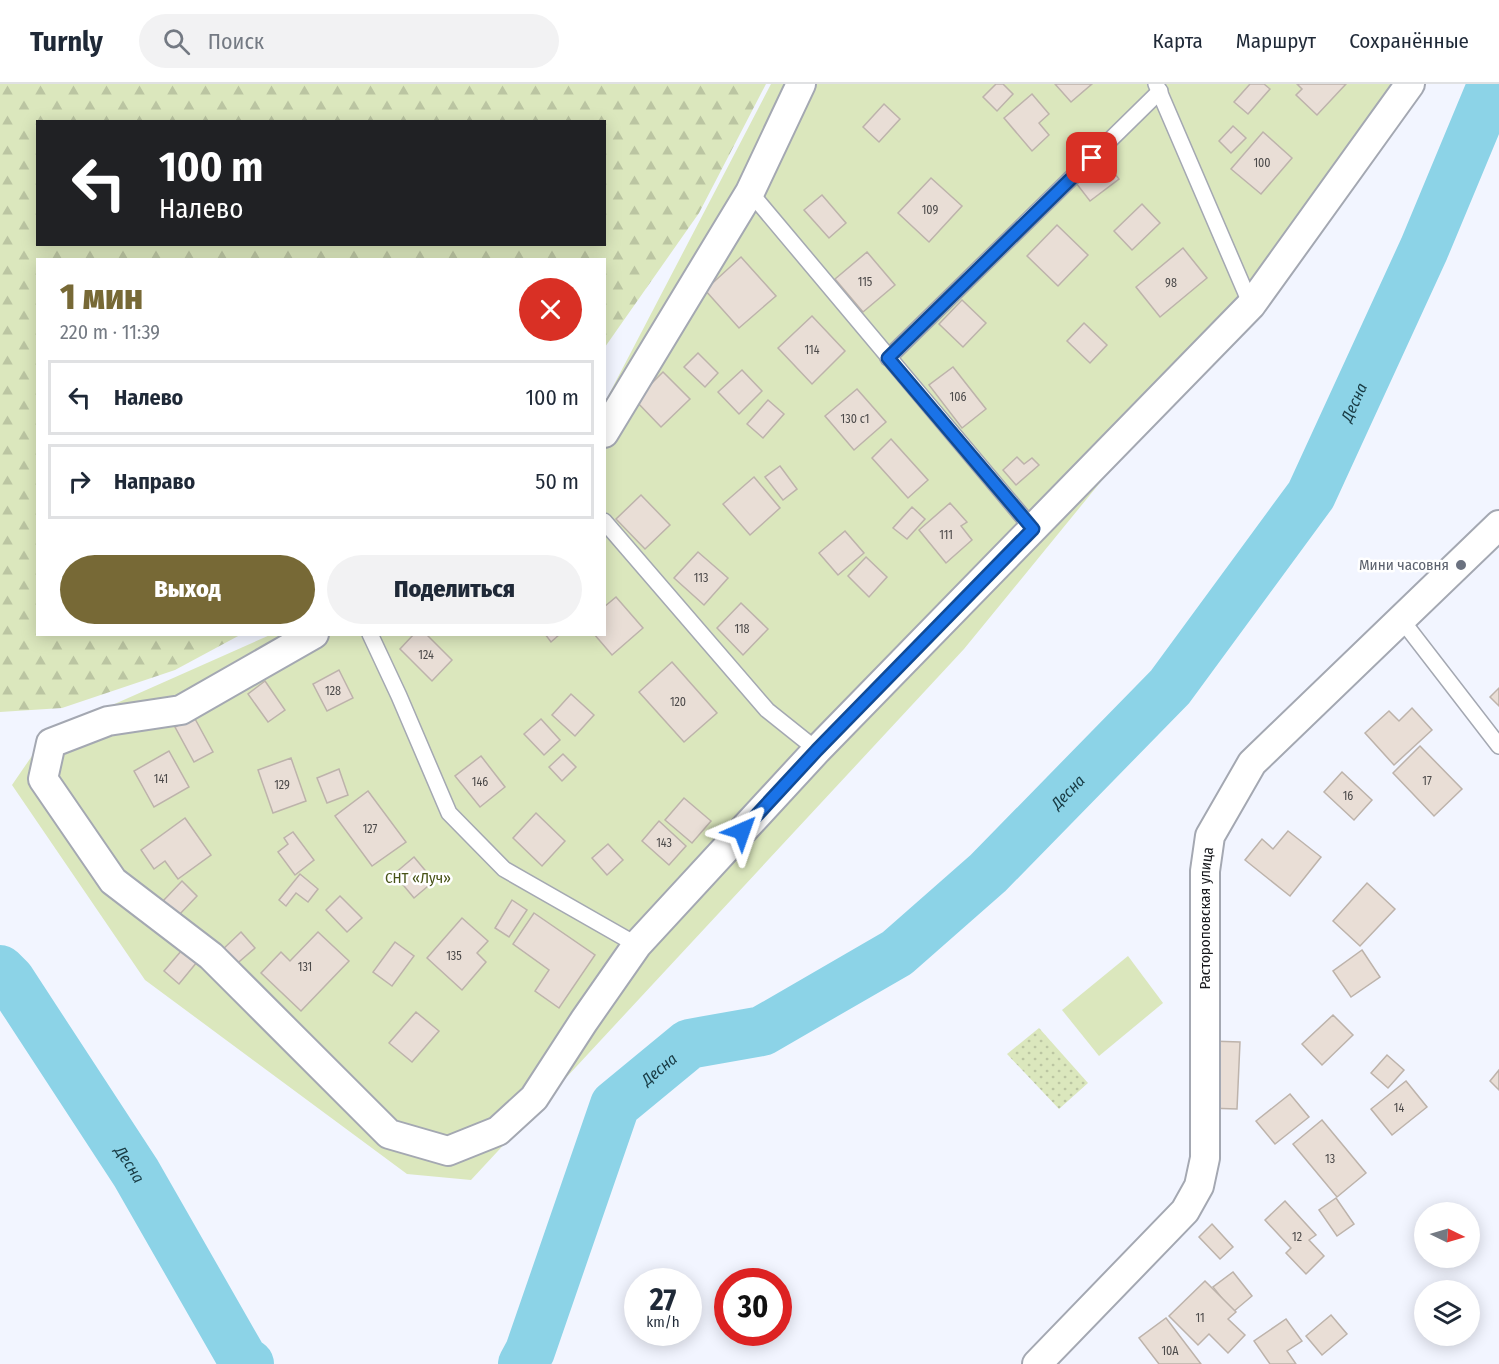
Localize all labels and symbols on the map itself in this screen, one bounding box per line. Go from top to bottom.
pin [1066,132,1117,183]
house number: 100 [1253,156,1271,170]
house number: 109 [922,203,939,217]
house number: 115 [858,275,873,289]
house number: 98 [1165,276,1177,290]
house number: 114 [804,343,820,357]
water label: Десна [1336,380,1371,426]
house number: 106 [950,390,966,404]
house number: 130 с1 [841,412,869,426]
house number: 111 [939,528,953,542]
place label: Мини часовня [1359,556,1449,574]
marker: Мини часовня [1454,558,1468,572]
house number: 113 [694,571,708,585]
house number: 118 [734,622,750,636]
house number: 124 [418,648,434,662]
house number: 128 [325,684,341,698]
house number: 120 [670,695,686,709]
water label: Десна [1046,771,1089,814]
house number: 141 [154,772,168,786]
house number: 17 [1422,774,1432,788]
house number: 146 [472,775,488,789]
house number: 129 [274,778,290,792]
house number: 16 [1343,789,1353,803]
position arrow [710,799,774,863]
house number: 127 [363,822,378,836]
house number: 143 [656,836,672,850]
street label: Растороповская улица [1196,846,1217,990]
park label: СНТ «Луч» [385,869,451,887]
house number: 135 [446,949,462,963]
house number: 131 [298,960,312,974]
water label: Десна [636,1049,681,1090]
house number: 14 [1394,1101,1404,1115]
water label: Десна [110,1141,148,1186]
house number: 13 [1325,1152,1335,1166]
north arrow [1414,1202,1480,1268]
house number: 12 [1292,1230,1302,1244]
speed limit sign: 30 [714,1268,792,1346]
house number: 11 [1195,1311,1205,1325]
house number: 10А [1161,1344,1179,1358]

